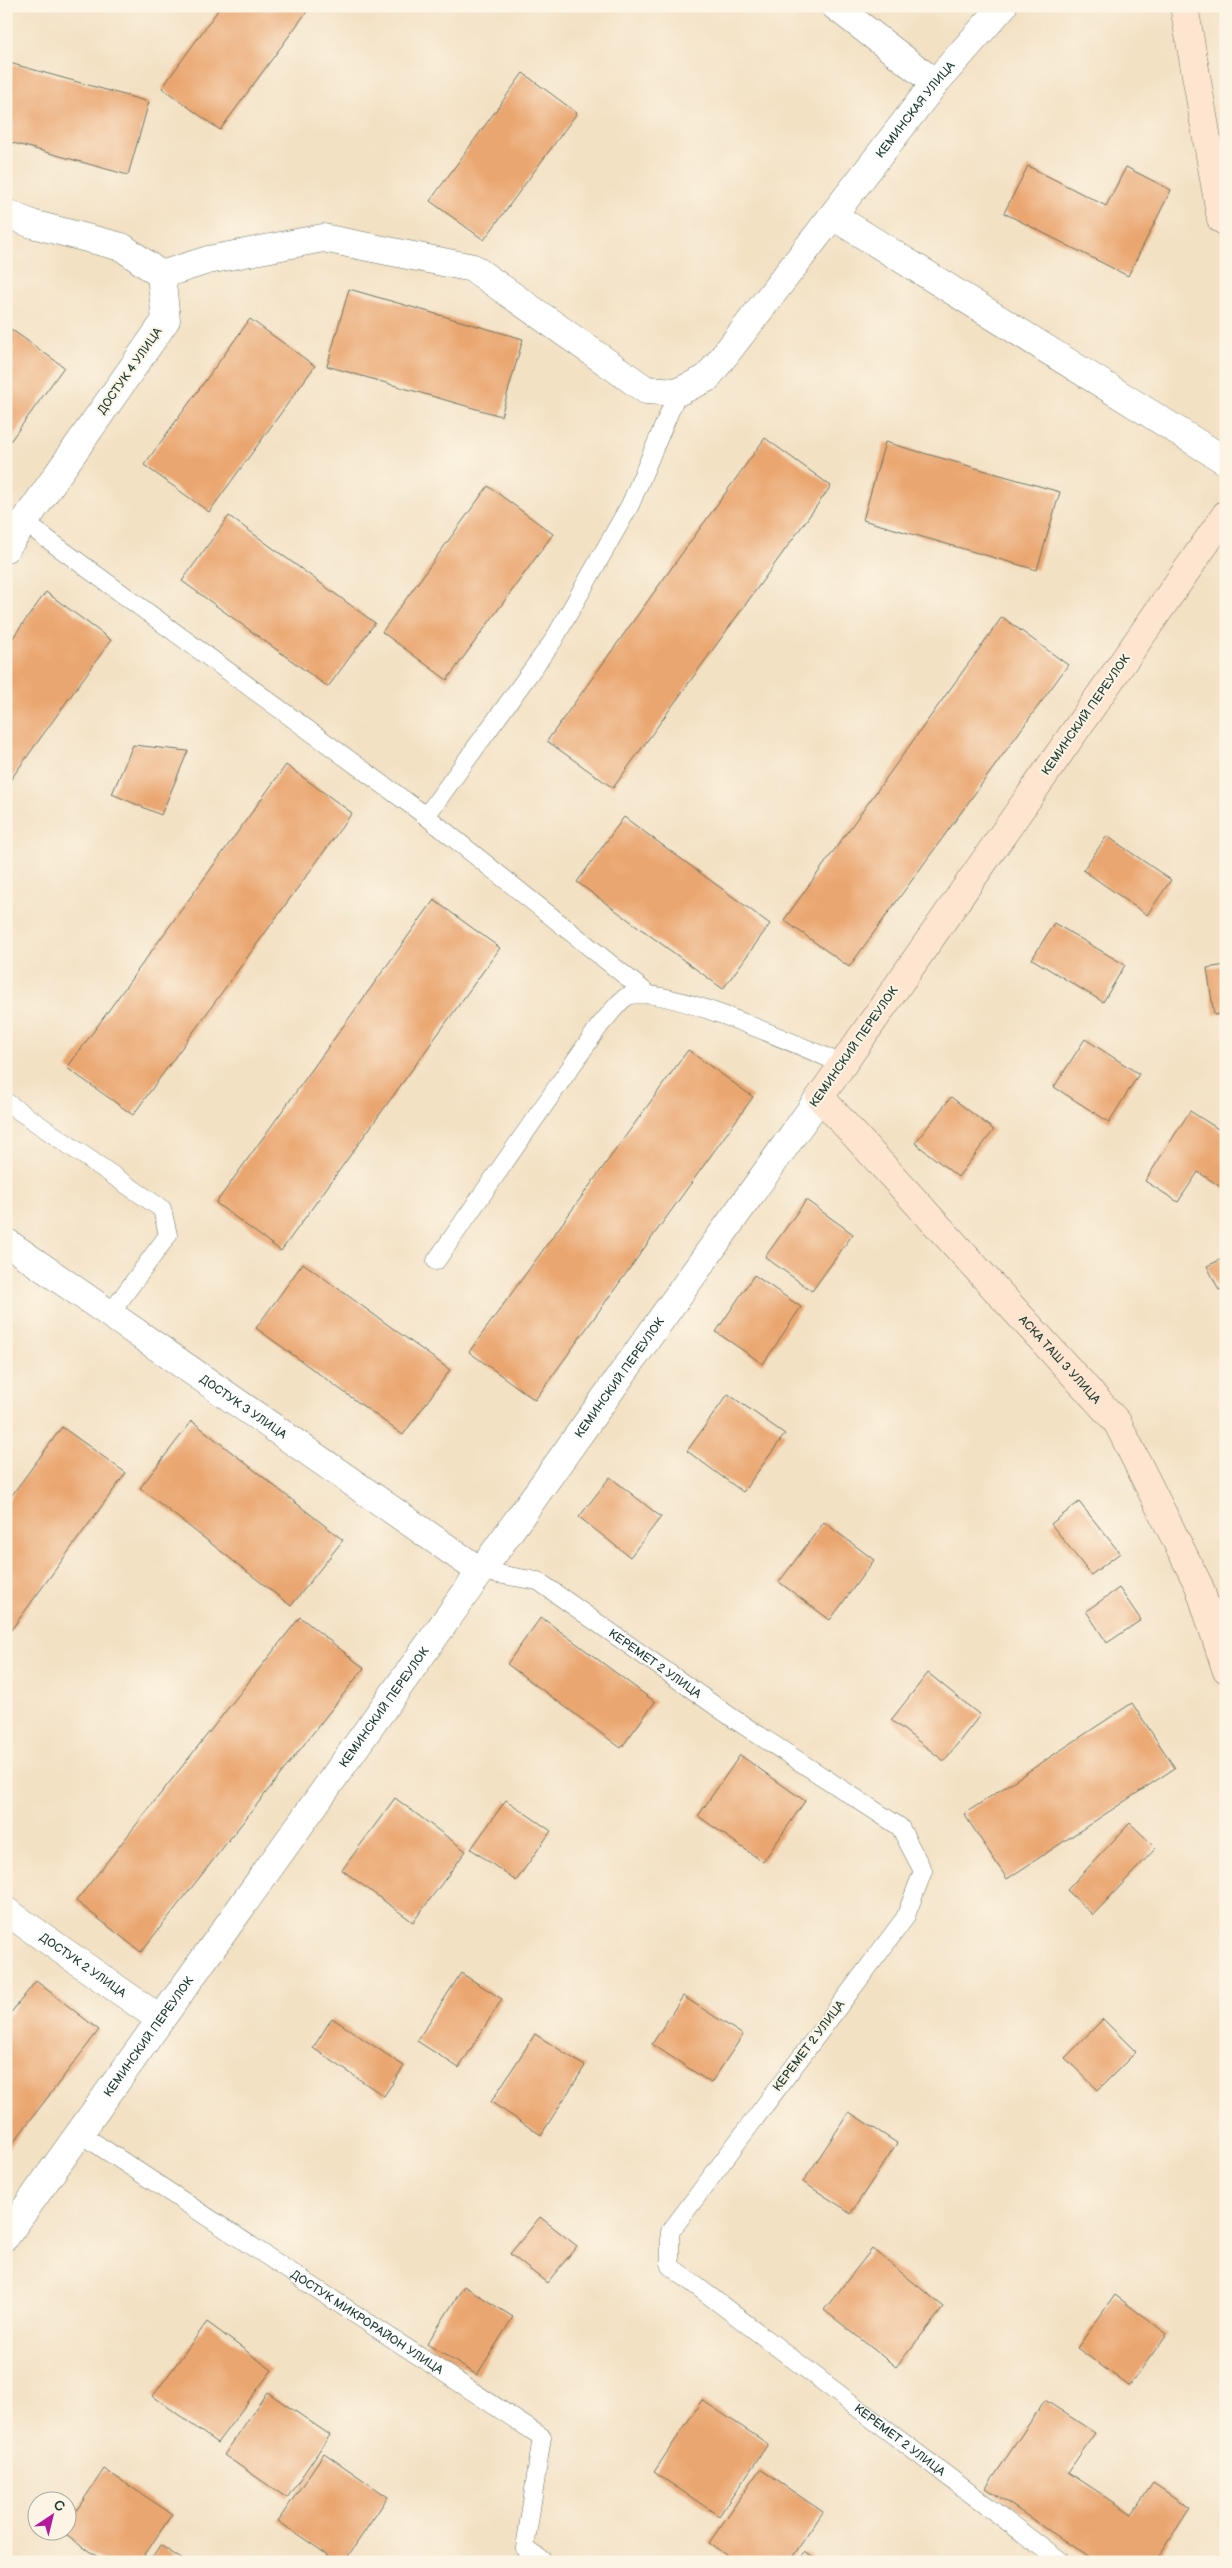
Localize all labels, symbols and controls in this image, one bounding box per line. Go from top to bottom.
street label: КЕМИНСКАЯ УЛИЦА [872,58,959,161]
street label: ДОСТУК 4 УЛИЦА [95,324,166,417]
street label: КЕМИНСКИЙ ПЕРЕУЛОК [1039,651,1134,778]
street label: КЕМИНСКИЙ ПЕРЕУЛОК [807,983,902,1110]
street label: АСКА ТАШ 3 УЛИЦА [1015,1311,1104,1407]
street label: КЕМИНСКИЙ ПЕРЕУЛОК [571,1314,668,1441]
street label: ДОСТУК 3 УЛИЦА [197,1371,290,1443]
street label: КЕРЕМЕТ 2 УЛИЦА [606,1626,705,1702]
street label: КЕМИНСКИЙ ПЕРЕУЛОК [336,1644,432,1770]
street label: ДОСТУК 2 УЛИЦА [37,1930,130,2001]
street label: КЕМИНСКИЙ ПЕРЕУЛОК [100,1973,197,2100]
street label: КЕРЕМЕТ 2 УЛИЦА [770,1997,849,2094]
street label: ДОСТУК МИКРОРАЙОН УЛИЦА [288,2267,447,2378]
street label: КЕРЕМЕТ 2 УЛИЦА [851,2401,949,2480]
north arrow [28,2490,78,2540]
text: С [50,2496,68,2516]

